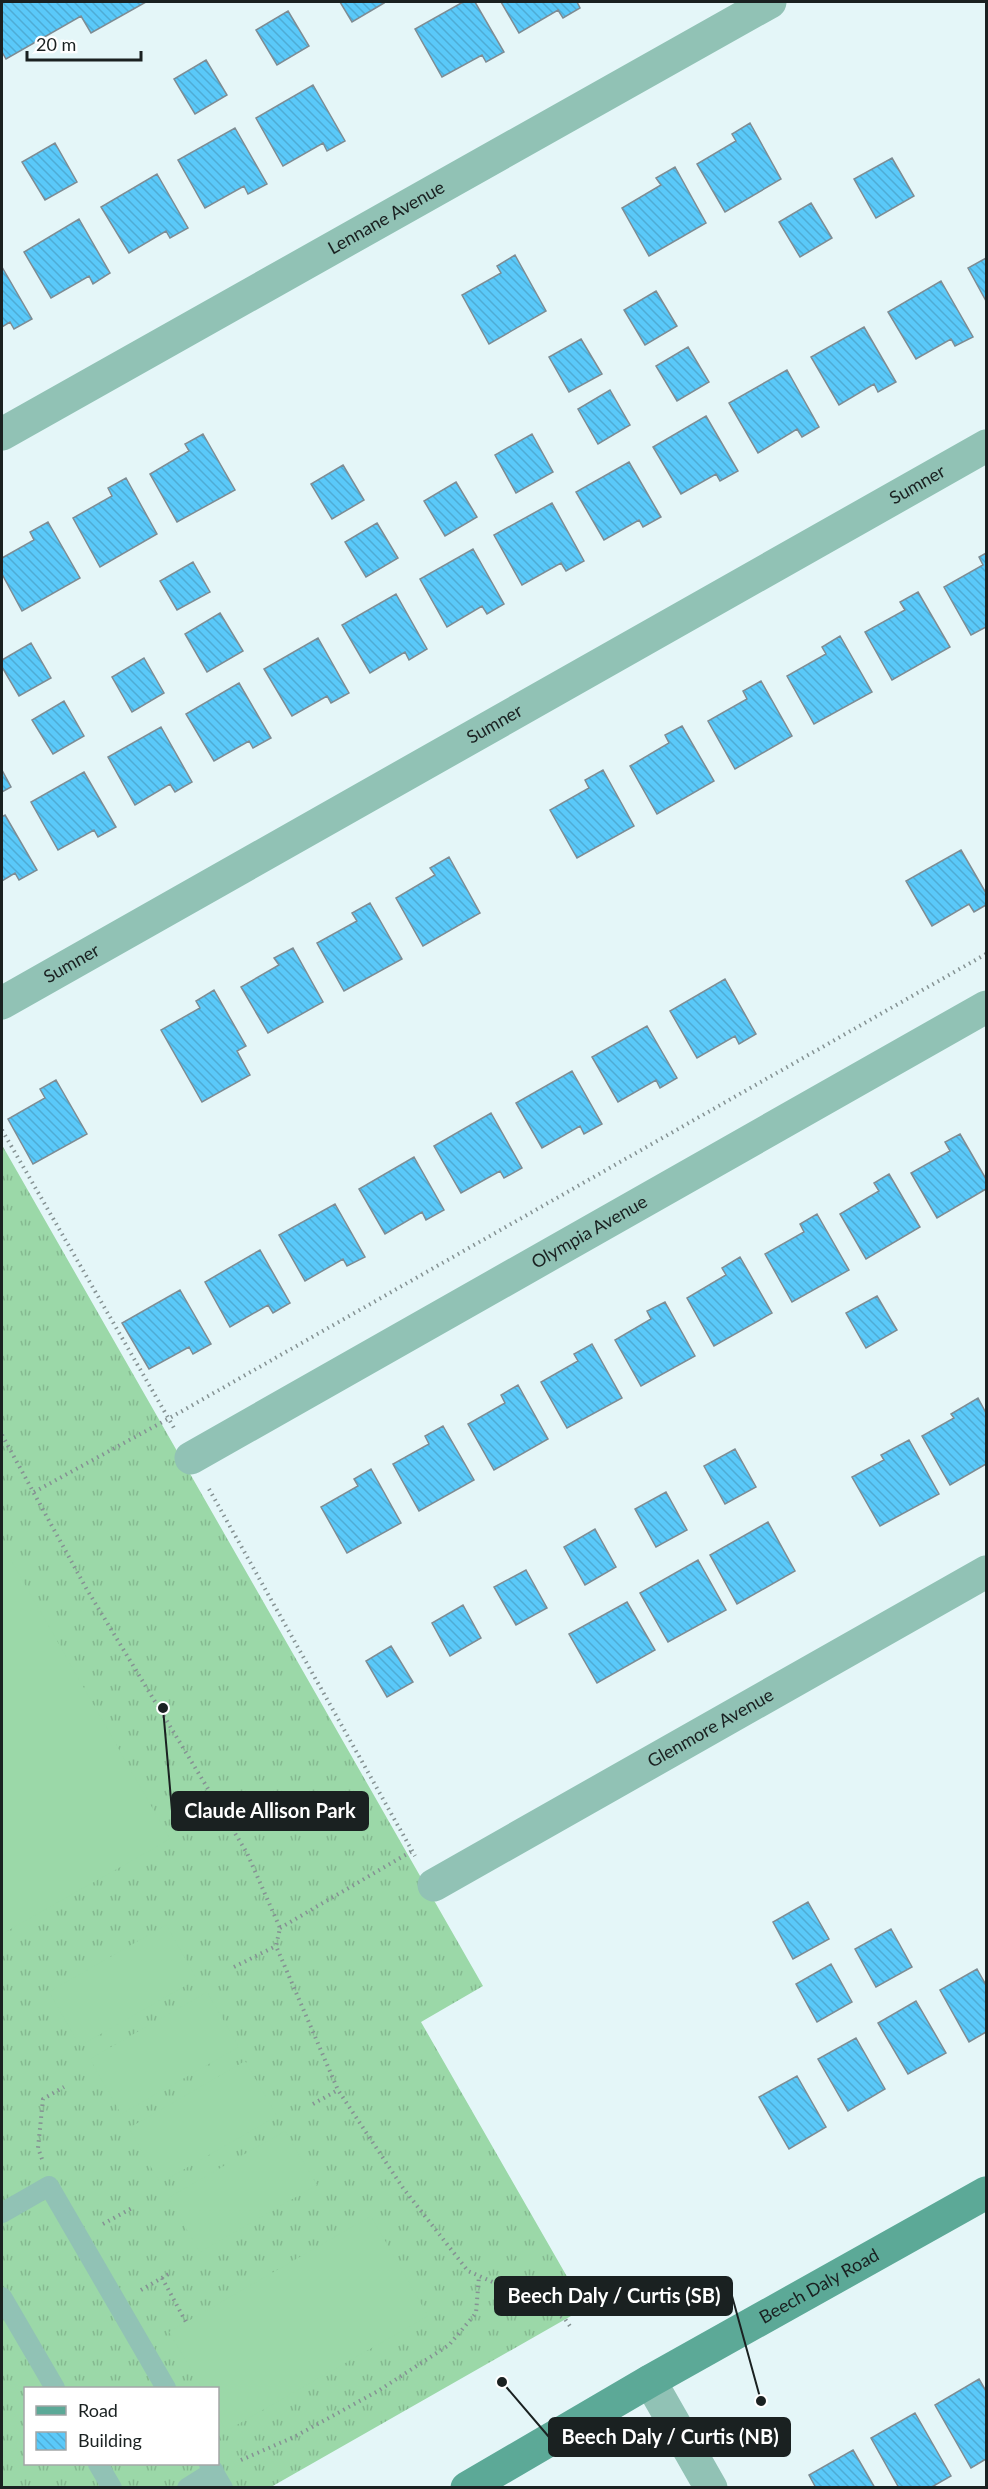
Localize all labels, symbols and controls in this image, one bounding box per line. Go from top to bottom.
scale bar [27,24,141,62]
text: 20 m [36,33,76,55]
street label: Lennane Avenue [324,175,448,258]
street label: Sumner [885,459,949,508]
street label: Sumner [462,699,526,748]
street label: Sumner [39,938,103,987]
street label: Olympia Avenue [527,1190,651,1273]
street label: Glenmore Avenue [643,1683,777,1772]
callout: Claude Allison Park [172,1792,368,1830]
text: Claude Allison Park [184,1798,356,1822]
street label: Beech Daly Road [755,2243,883,2328]
callout: Beech Daly / Curtis (SB) [495,2277,732,2315]
text: Beech Daly / Curtis (SB) [508,2283,720,2307]
legend [24,2387,219,2465]
text: Road [78,2399,118,2421]
callout: Beech Daly / Curtis (NB) [549,2418,790,2456]
text: Beech Daly / Curtis (NB) [561,2424,779,2448]
text: Building [78,2429,142,2451]

